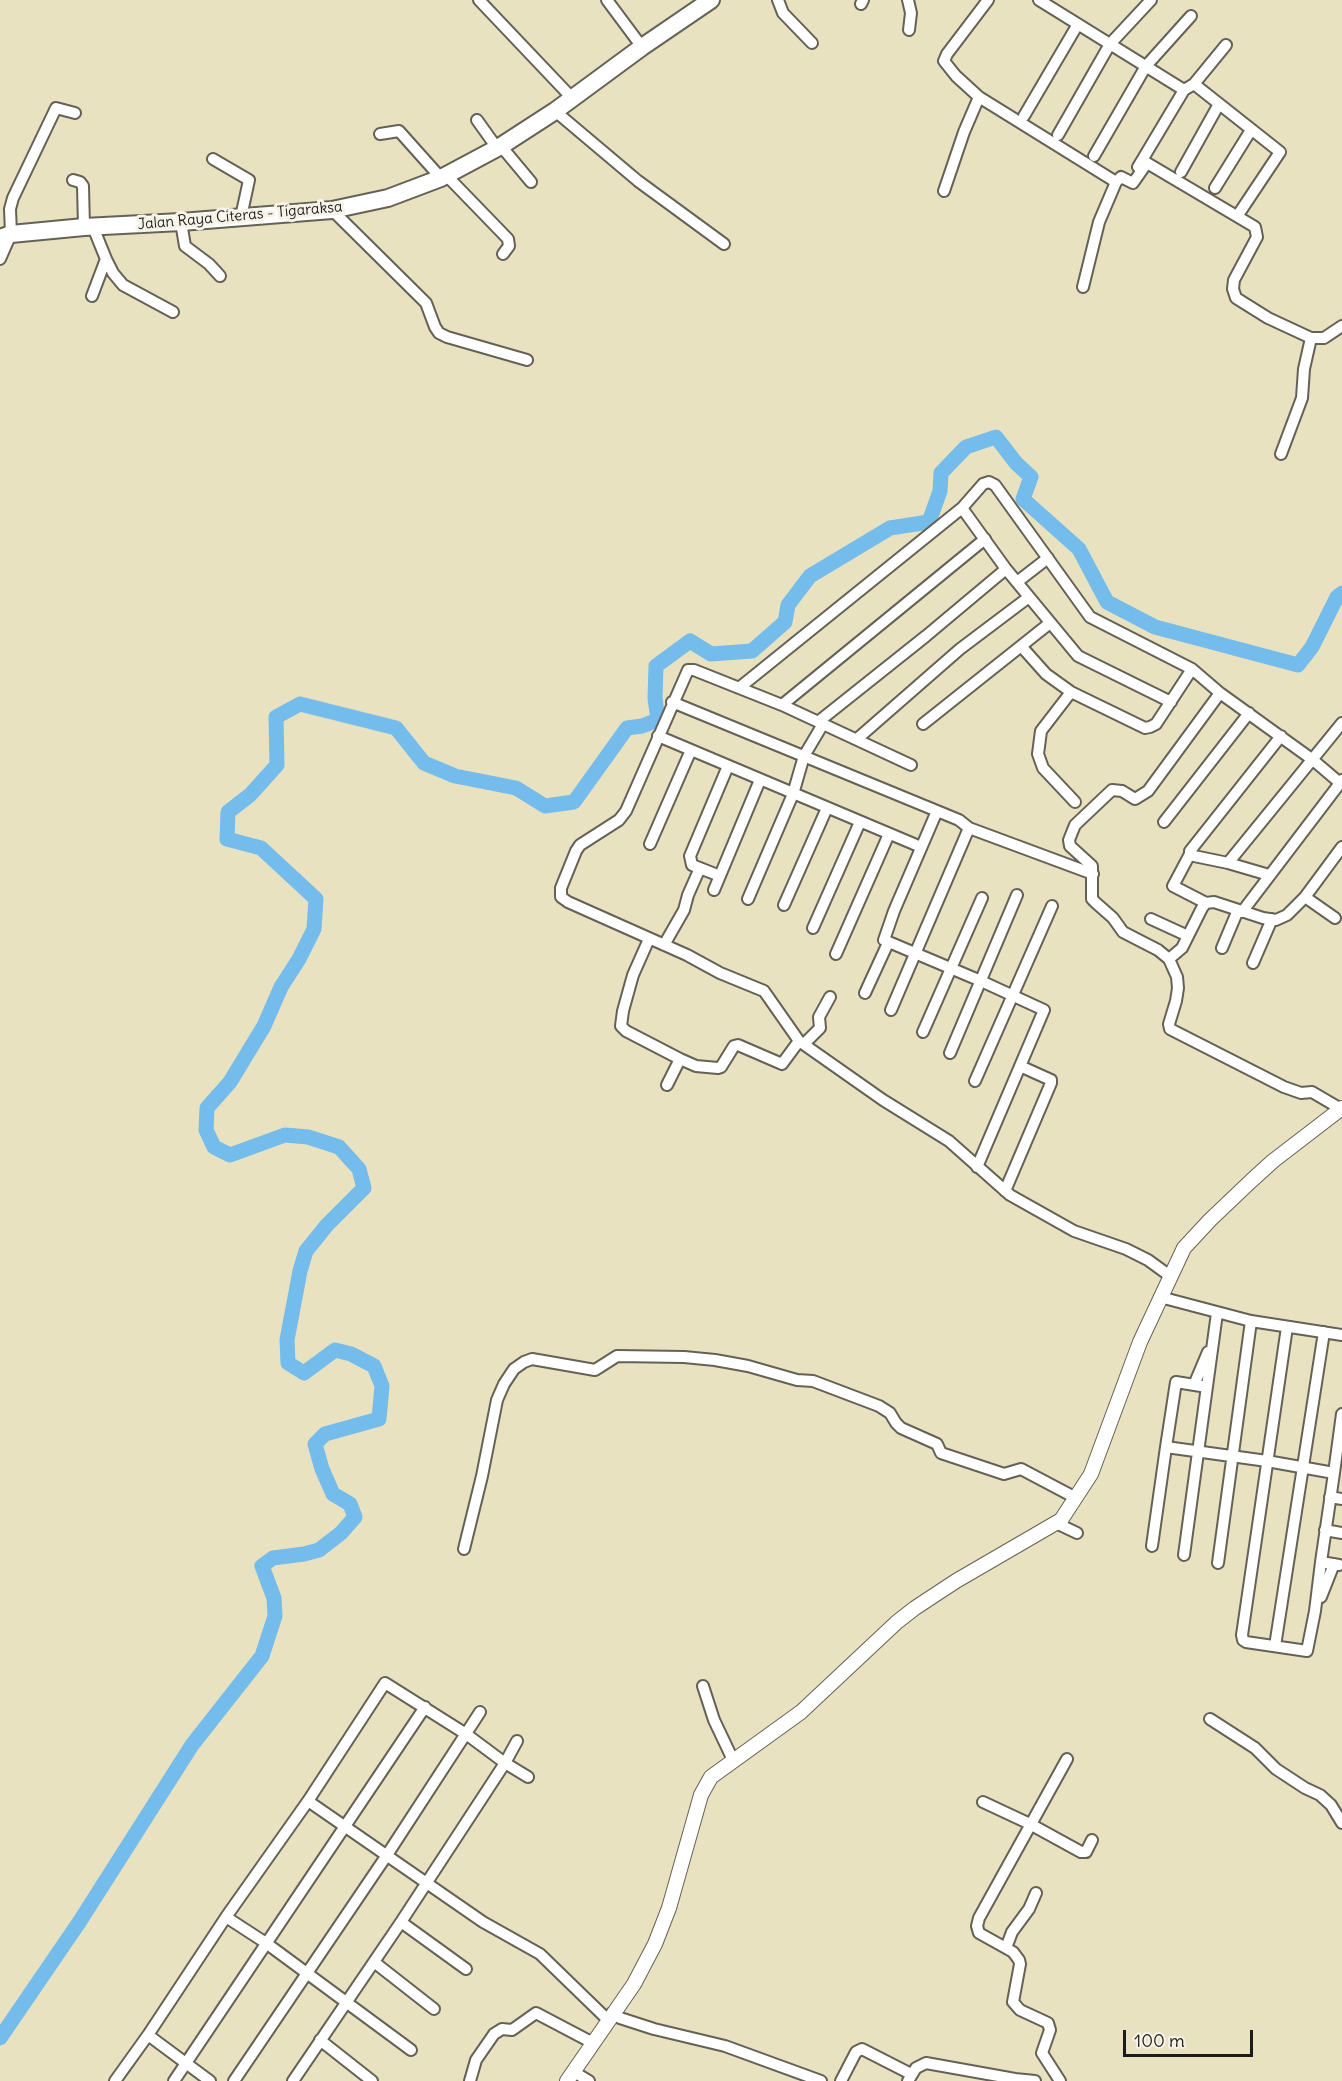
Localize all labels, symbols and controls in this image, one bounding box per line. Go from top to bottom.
street label: Jalan Raya Citeras - Tigaraksa [137,198,343,234]
scale bar [1126,2018,1256,2056]
text: 100 m [1134,2029,1185,2052]

